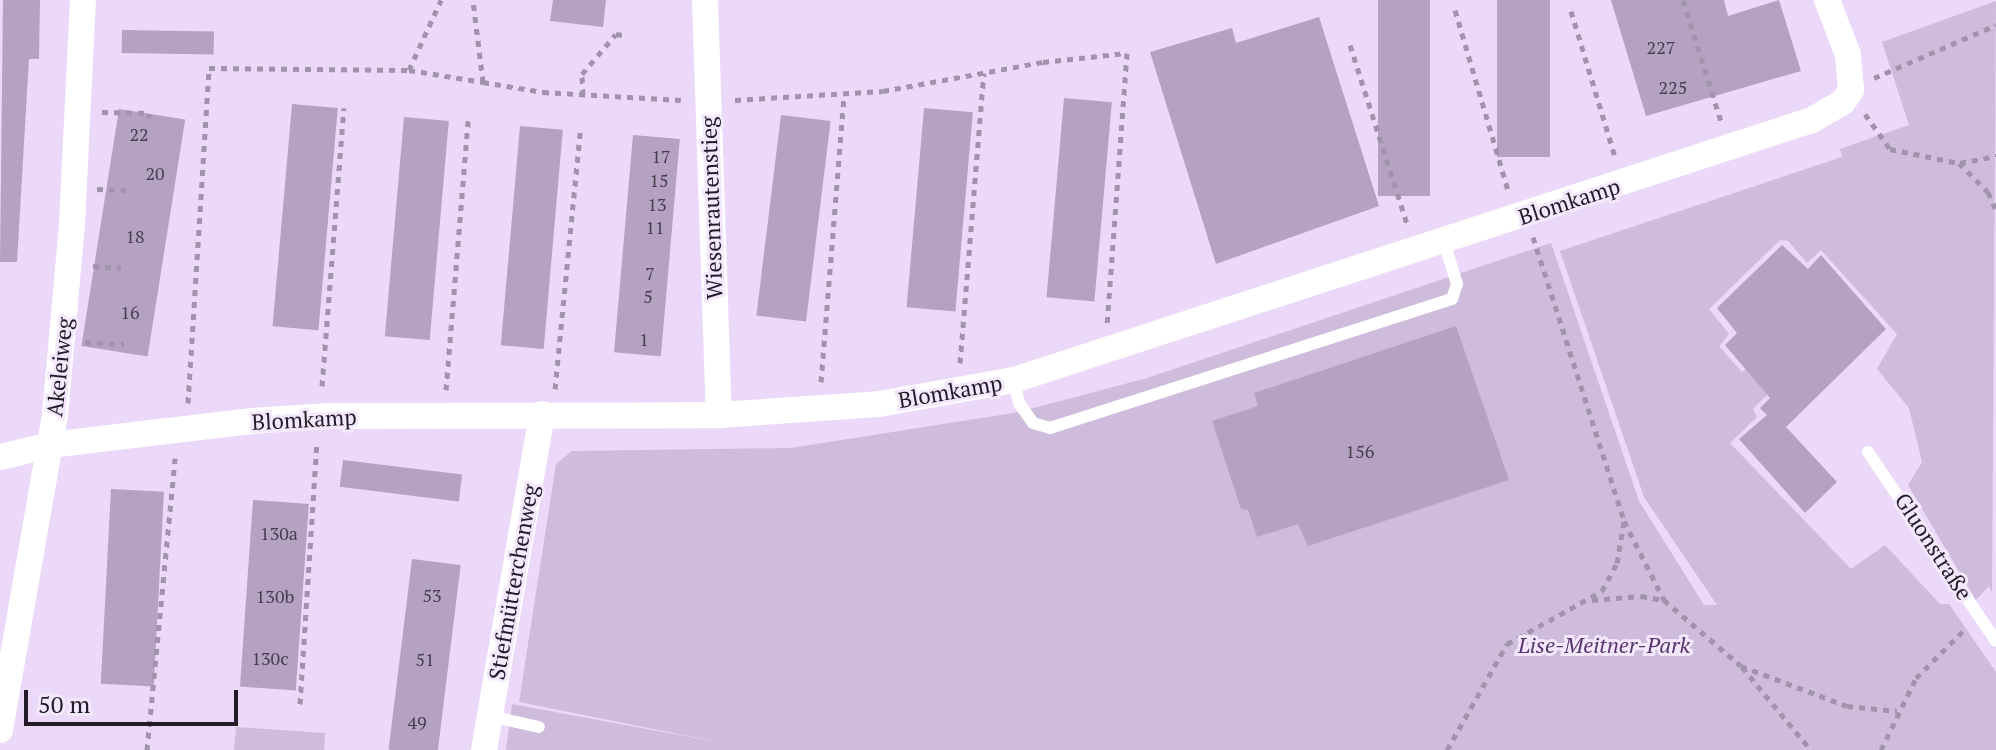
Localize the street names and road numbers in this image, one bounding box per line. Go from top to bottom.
street label: Wiesenrautenstieg [695,116,727,300]
street label: Blomkamp [1515,172,1623,230]
street label: Akeleiweg [41,316,77,418]
street label: Blomkamp [896,369,1004,413]
street label: Blomkamp [251,403,357,435]
street label: Stiefmütterchenweg [483,482,543,682]
street label: Gluonstraße [1890,488,1978,604]

